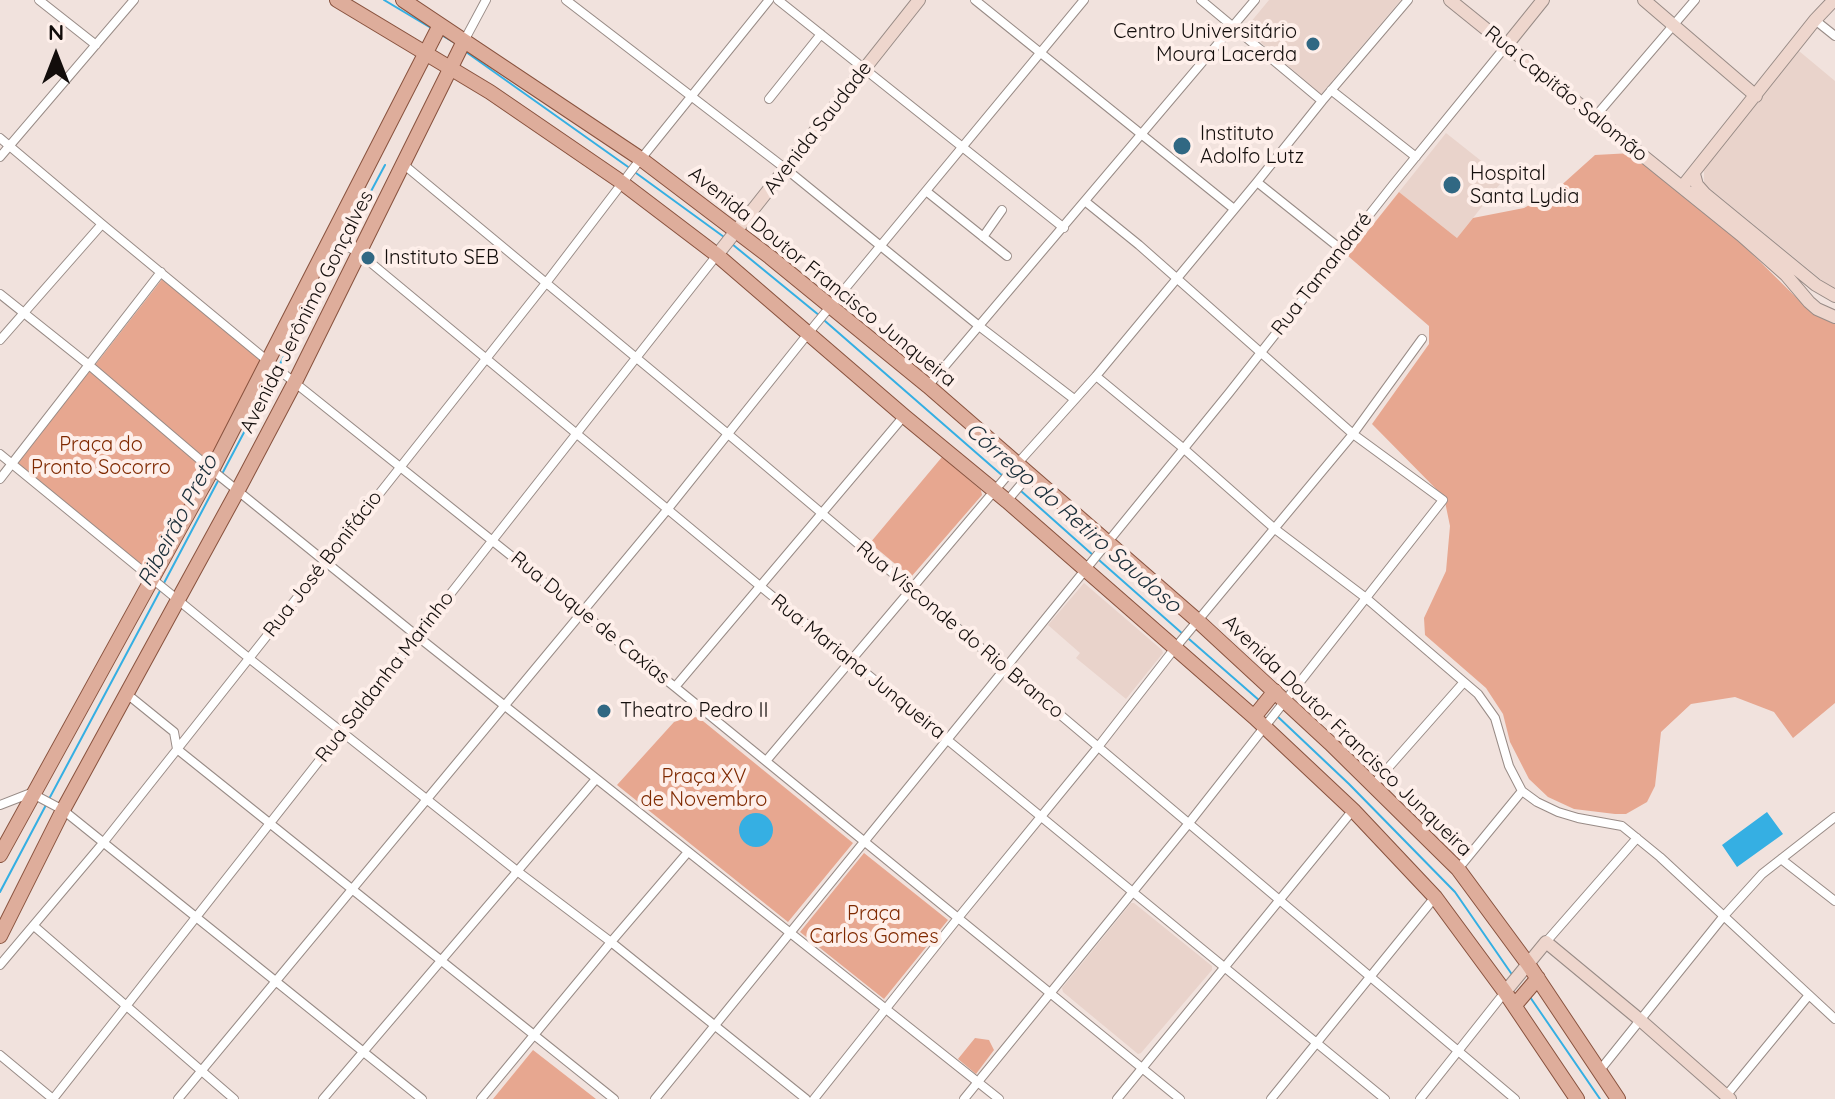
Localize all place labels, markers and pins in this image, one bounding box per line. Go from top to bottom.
place label: Centro Universitário Moura Lacerda [1113,20,1297,67]
marker: Centro Universitário Moura Lacerda [1304,35,1322,53]
place label: Instituto Adolfo Lutz [1200,122,1304,169]
marker: Instituto Adolfo Lutz [1171,135,1193,157]
place label: Hospital Santa Lydia [1470,162,1579,209]
marker: Hospital Santa Lydia [1441,174,1463,196]
place label: Instituto SEB [384,246,499,270]
marker: Instituto SEB [359,249,377,267]
place label: Theatro Pedro II [620,699,768,723]
marker: Theatro Pedro II [595,702,613,720]

